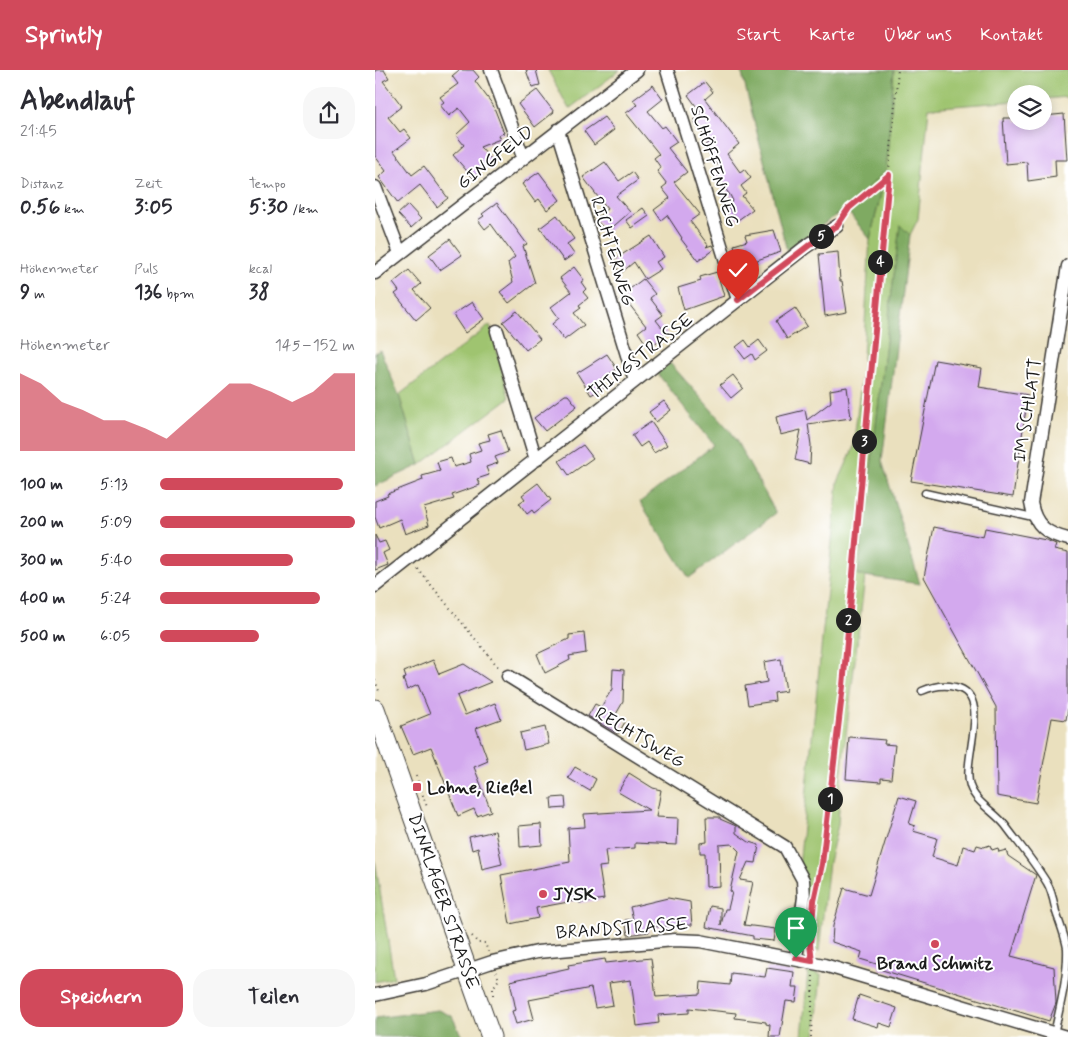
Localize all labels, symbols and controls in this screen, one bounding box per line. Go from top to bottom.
text: Sprintly [25,20,103,51]
text: Start [737,23,781,47]
text: Karte [809,23,855,47]
text: Über uns [883,23,952,47]
text: Kontakt [980,23,1043,47]
text: Abendlauf [20,83,135,120]
map controls [1007,85,1052,130]
button: layers [1007,85,1052,130]
button: share [303,87,355,139]
street label: SCHÖFFENWEG [684,102,744,230]
street label: GINGFELD [452,120,539,195]
text: 21:45 [20,121,57,142]
text: Distanz [20,175,64,193]
text: Zeit [134,175,163,193]
text: Tempo [249,175,286,193]
text: 0.56 [20,193,60,221]
text: 3:05 [134,193,172,221]
text: 5:30 [249,193,288,221]
street label: RICHTERWEG [584,194,640,309]
text: km [60,200,85,218]
text: /km [288,200,319,218]
pin: 5 [809,224,833,248]
text: 5 [817,227,826,245]
pin [717,249,759,300]
pin: 4 [867,250,893,274]
text: 4 [876,253,885,271]
icon: check [724,256,752,284]
text: Höhenmeter [20,260,98,278]
text: Puls [134,260,158,278]
text: kcal [249,260,272,278]
text: 9 [20,278,30,306]
text: 136 [134,278,163,306]
text: 38 [249,278,270,306]
text: m [30,285,45,303]
text: bpm [163,285,194,303]
street label: THINGSTRASSE [583,308,698,406]
text: Höhenmeter [20,335,110,356]
text: 145–152 m [275,335,355,356]
street label: IM SCHLATT [1008,356,1048,464]
pin: 3 [851,428,877,454]
text: 3 [861,432,868,450]
text: 100 m [20,474,63,495]
text: 5:13 [100,474,128,495]
text: 200 m [20,512,64,533]
text: 5:09 [100,512,132,533]
text: 300 m [20,550,63,571]
text: 5:40 [100,550,132,571]
text: 400 m [20,588,65,609]
text: 5:24 [100,588,131,609]
pin: 2 [835,608,861,632]
text: 2 [845,611,852,629]
text: 500 m [20,626,65,647]
text: 6:05 [100,626,130,647]
street label: RECHTSWEG [590,702,689,774]
place label: Lohne, Rießel [427,776,532,800]
marker: Lohne, Rießel [411,781,423,793]
pin: 1 [817,786,843,812]
text: 1 [827,790,834,808]
street label: DINKLAGER STRASSE [402,810,485,993]
place label: JYSK [553,883,596,907]
marker: JYSK [537,888,549,900]
pin [775,907,817,958]
street label: BRANDSTRASSE [555,912,689,946]
icon: arrive [782,914,810,942]
marker: Brand Schmitz [929,938,941,950]
place label: Brand Schmitz [877,952,993,976]
button: Speichern [20,969,183,1027]
button: Teilen [193,969,355,1027]

